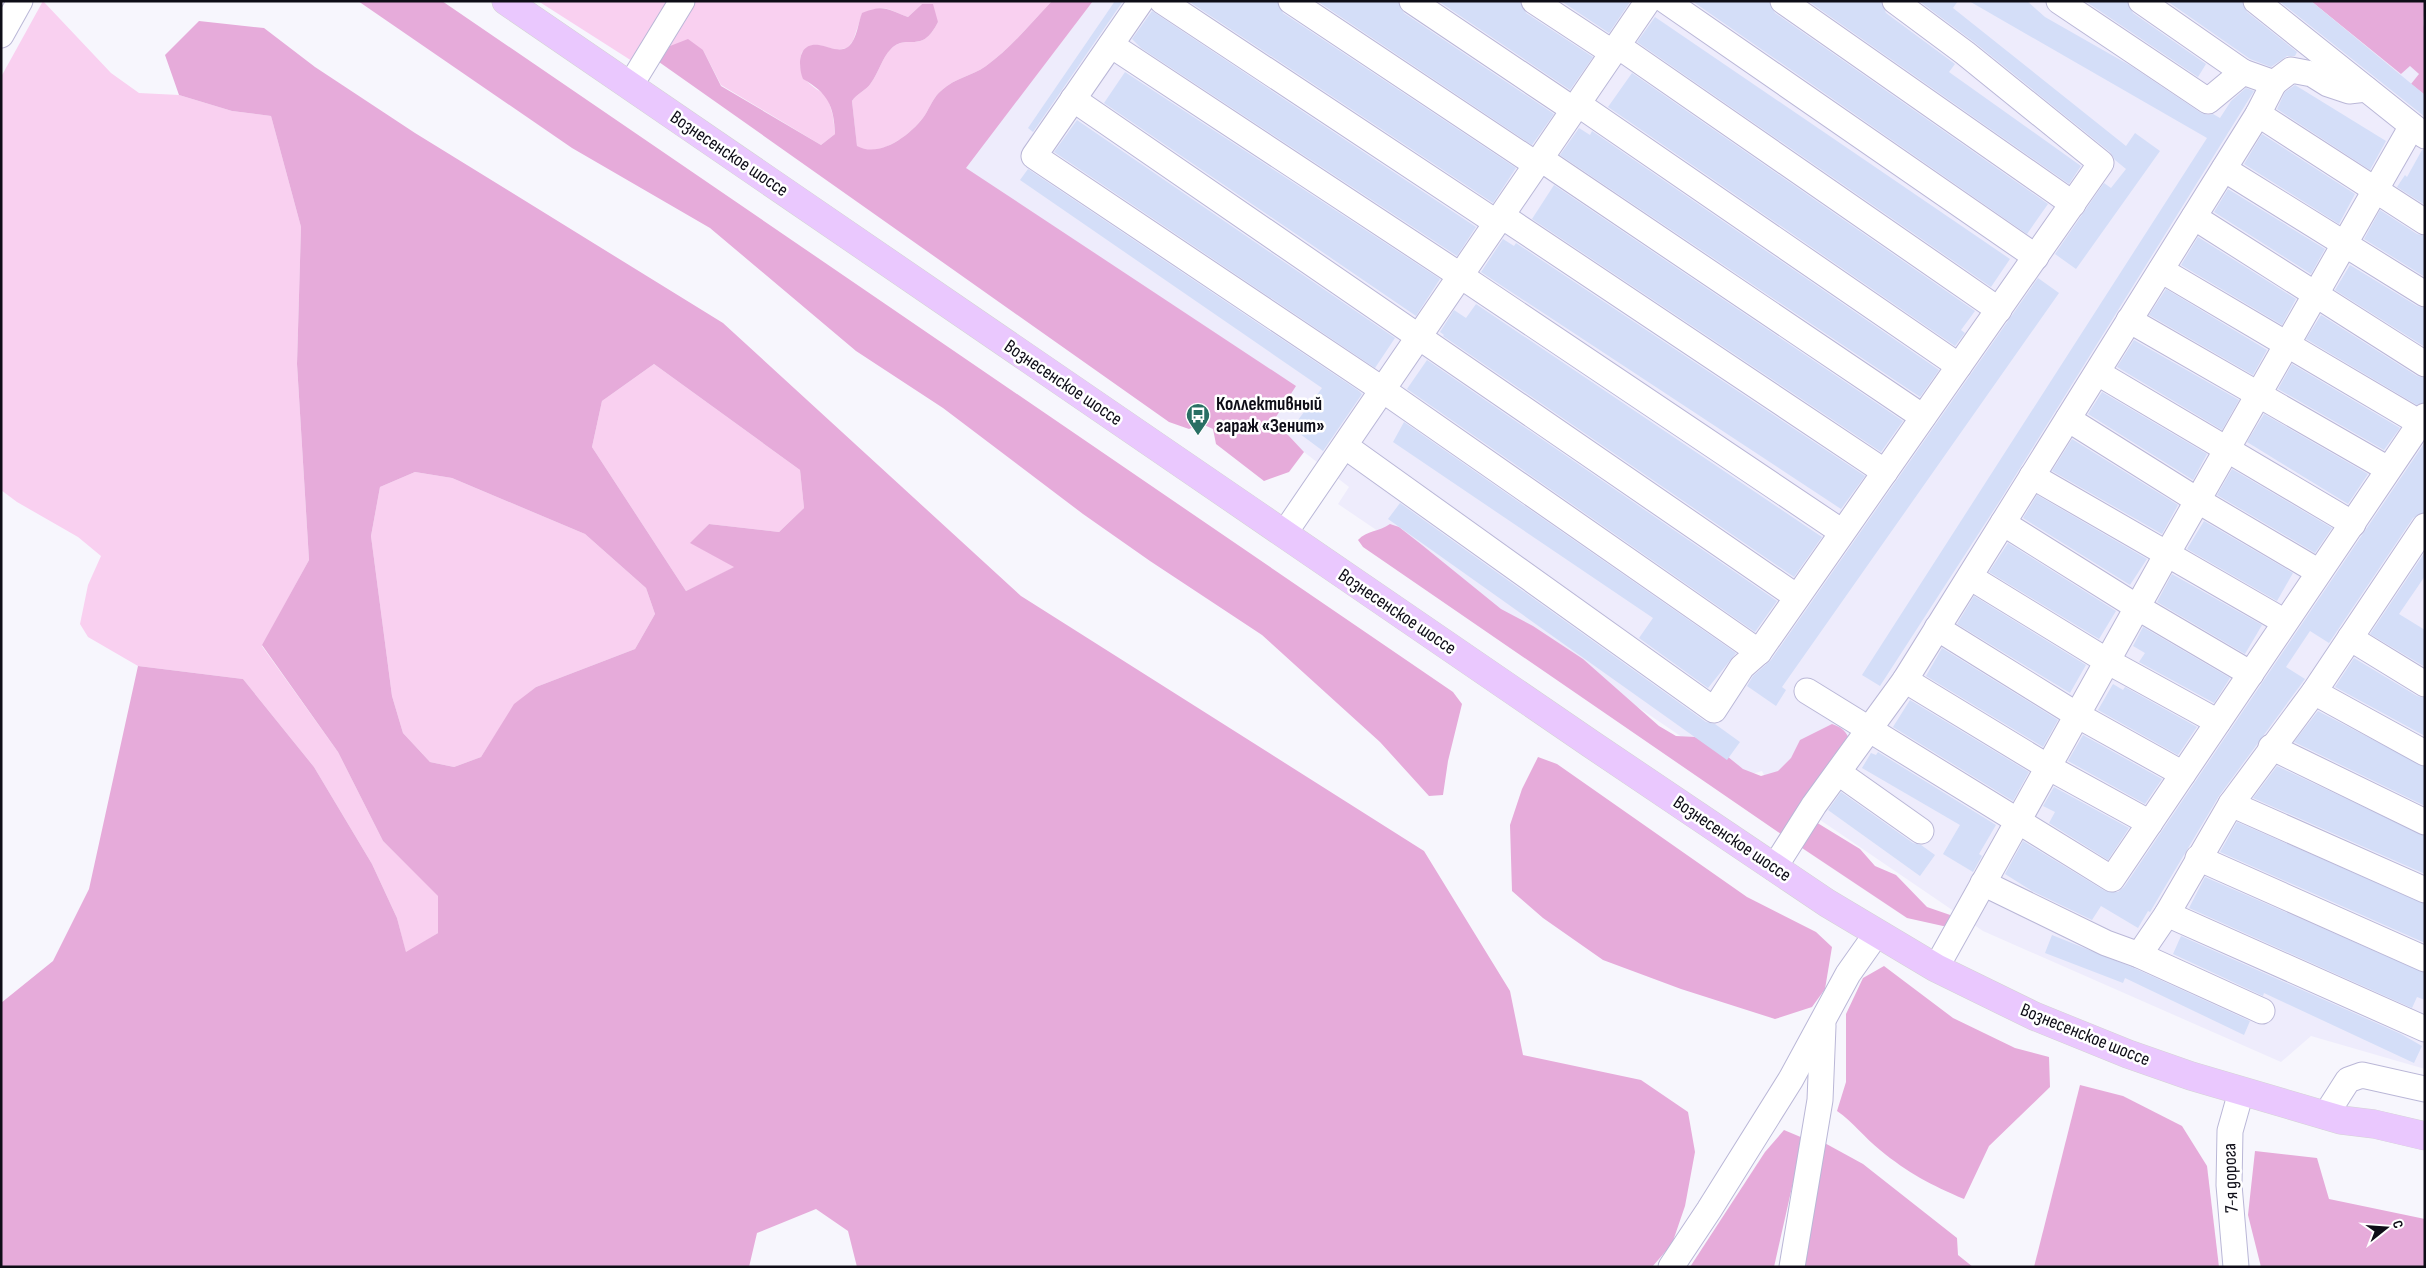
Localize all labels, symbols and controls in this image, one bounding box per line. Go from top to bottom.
street label: Вознесенское шоссе [666,106,792,202]
street label: Вознесенское шоссе [1000,335,1126,431]
place label: Коллективный гараж «Зенит» [1216,393,1324,438]
bus stop icon: Коллективный гараж «Зенит» [1185,402,1211,436]
street label: Вознесенское шоссе [1334,564,1460,660]
street label: Вознесенское шоссе [1669,791,1795,887]
street label: Вознесенское шоссе [2017,999,2153,1071]
street label: 7-я дорога [2218,1143,2244,1213]
north arrow [2361,1203,2411,1253]
text: С [2389,1218,2407,1230]

